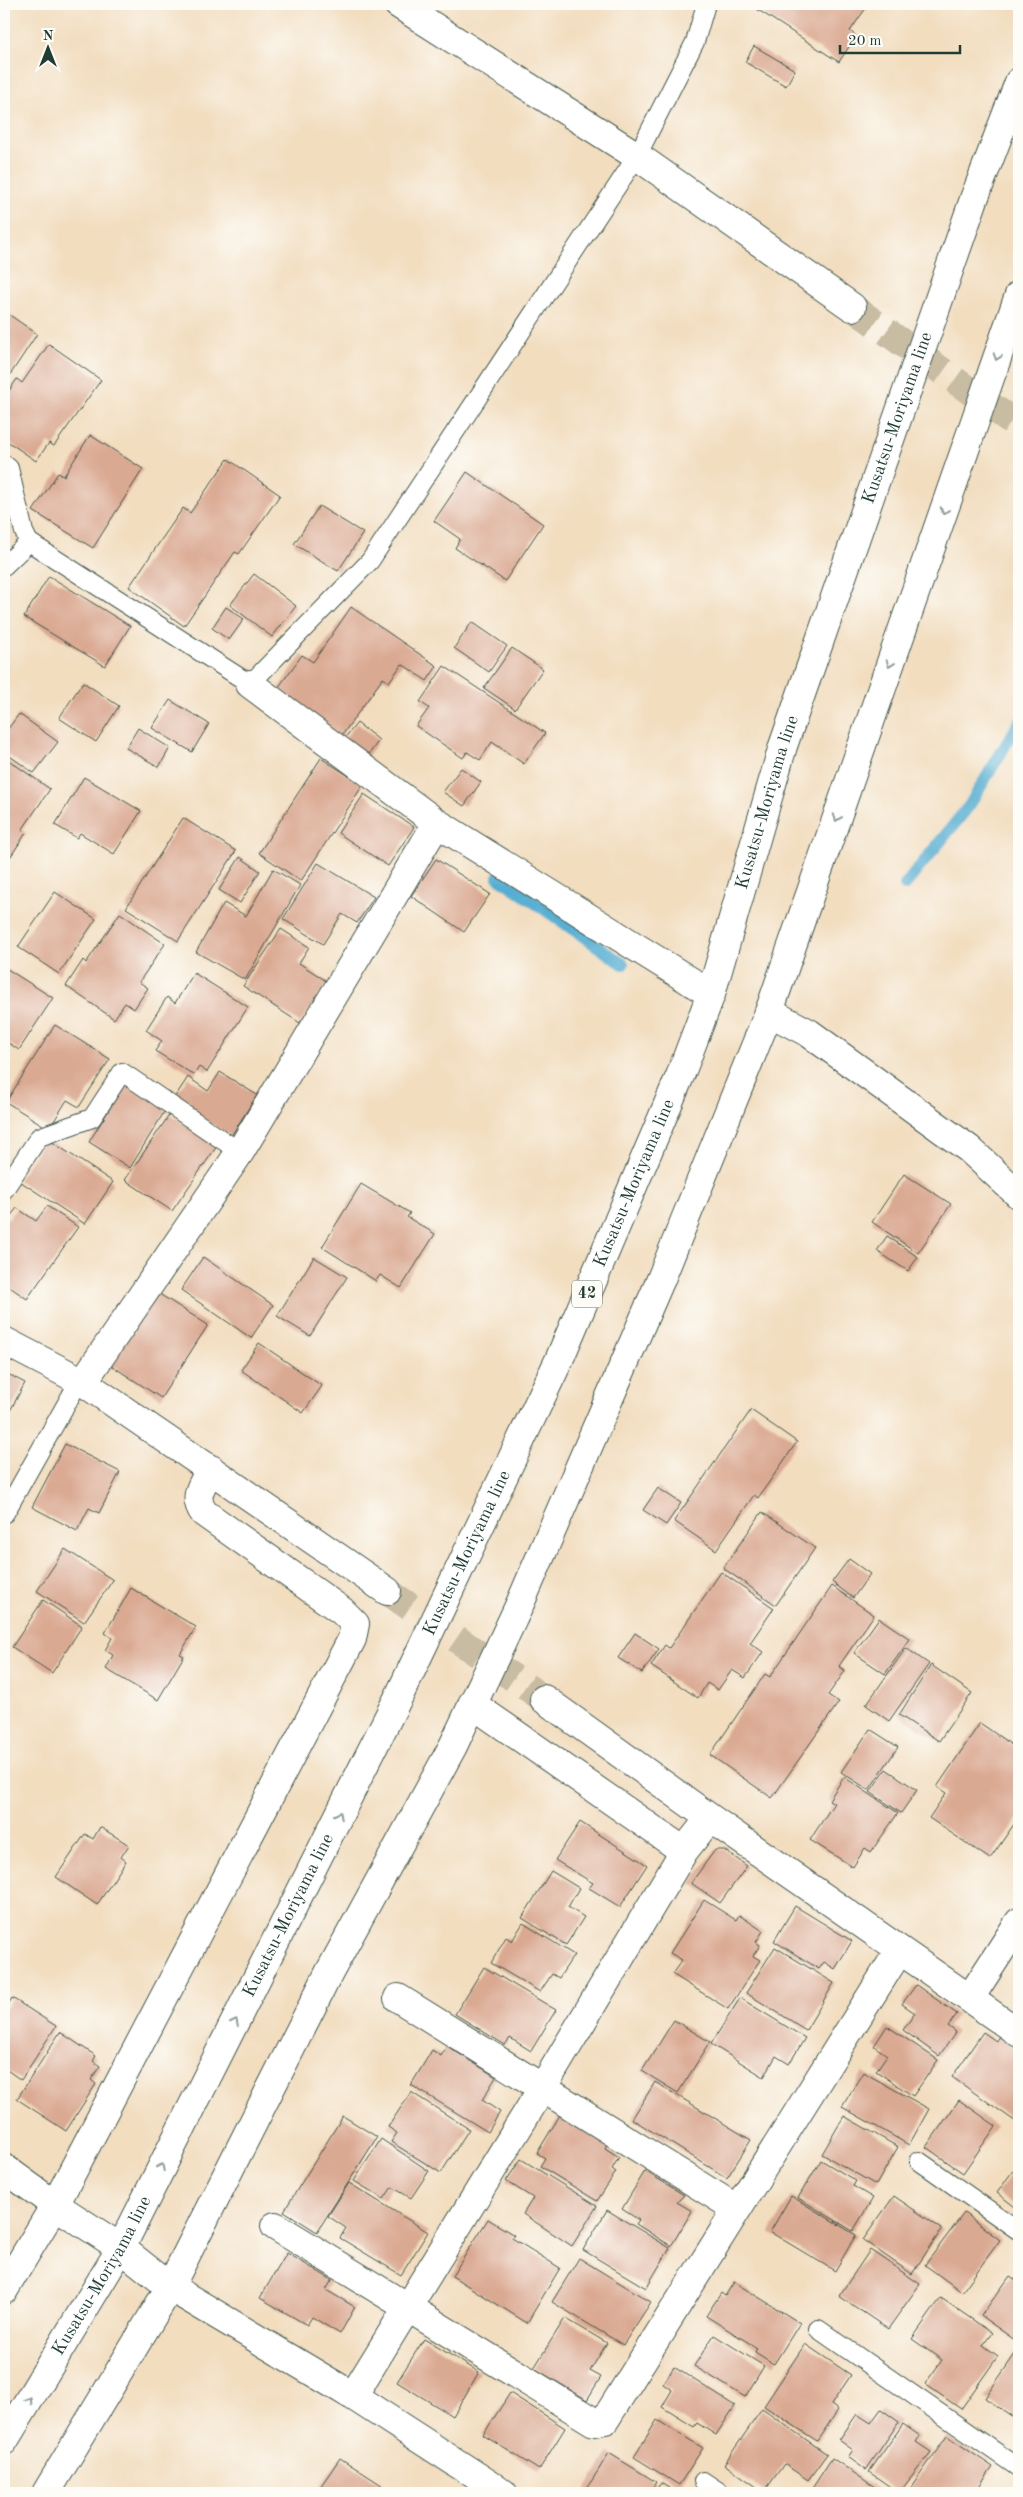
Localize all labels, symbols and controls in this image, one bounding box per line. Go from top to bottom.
north arrow [22,22,72,72]
scale bar [840,22,960,54]
text: N [43,29,54,43]
text: 20 m [848,34,882,49]
street label: Kusatsu-Moriyama line [859,330,936,506]
one-way arrow [993,353,1003,361]
one-way arrow [940,506,950,514]
one-way arrow [886,659,896,668]
street label: Kusatsu-Moriyama line [733,713,802,891]
one-way arrow [833,813,843,821]
street label: Kusatsu-Moriyama line [591,1097,678,1270]
road number: 42 [572,1280,602,1308]
street label: Kusatsu-Moriyama line [420,1468,514,1638]
one-way arrow [333,1811,343,1820]
street label: Kusatsu-Moriyama line [240,1831,337,2000]
one-way arrow [229,2018,239,2027]
one-way arrow [155,2164,165,2173]
street label: Kusatsu-Moriyama line [49,2193,154,2359]
one-way arrow [23,2396,32,2405]

